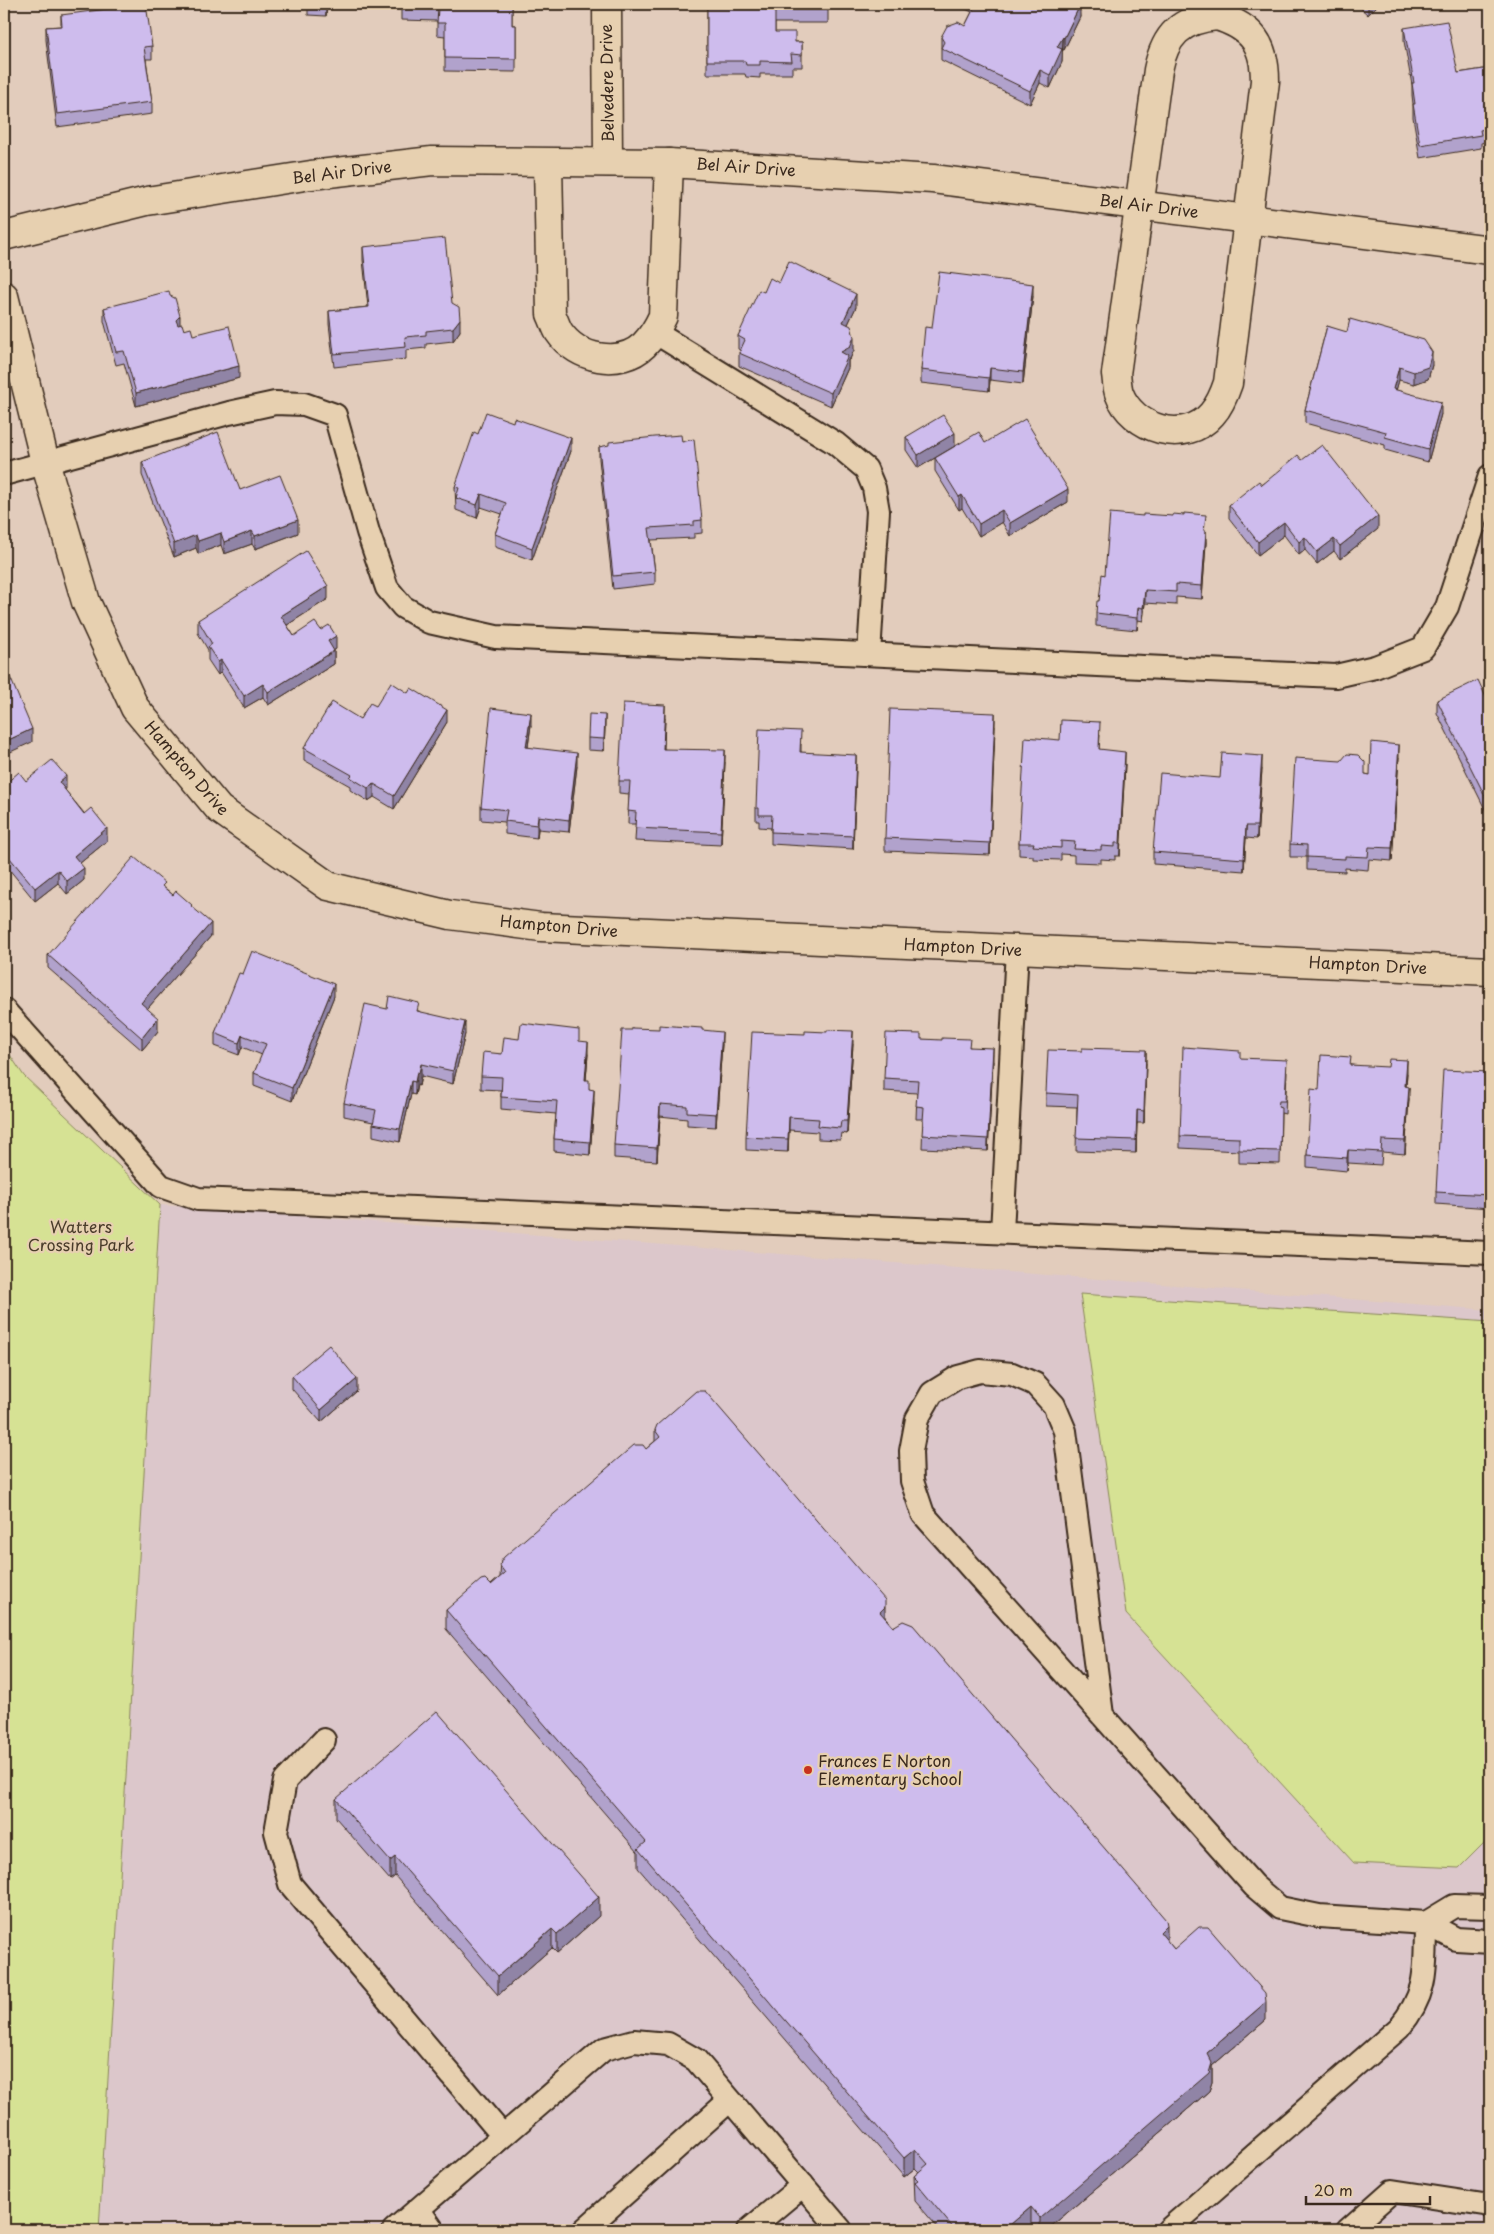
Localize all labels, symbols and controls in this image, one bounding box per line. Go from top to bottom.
street label: Belvedere Drive [593,23,619,142]
street label: Bel Air Drive [695,151,797,181]
street label: Bel Air Drive [291,153,393,189]
street label: Bel Air Drive [1098,187,1200,223]
street label: Hampton Drive [140,715,236,820]
street label: Hampton Drive [499,908,619,942]
street label: Hampton Drive [903,931,1023,961]
street label: Hampton Drive [1308,949,1428,979]
park label: Watters Crossing Park [28,1214,134,1256]
place label: Frances E Norton Elementary School [818,1748,962,1790]
marker: Frances E Norton Elementary School [802,1764,814,1776]
scale bar [1306,2174,1430,2206]
text: 20 m [1314,2178,1353,2201]

